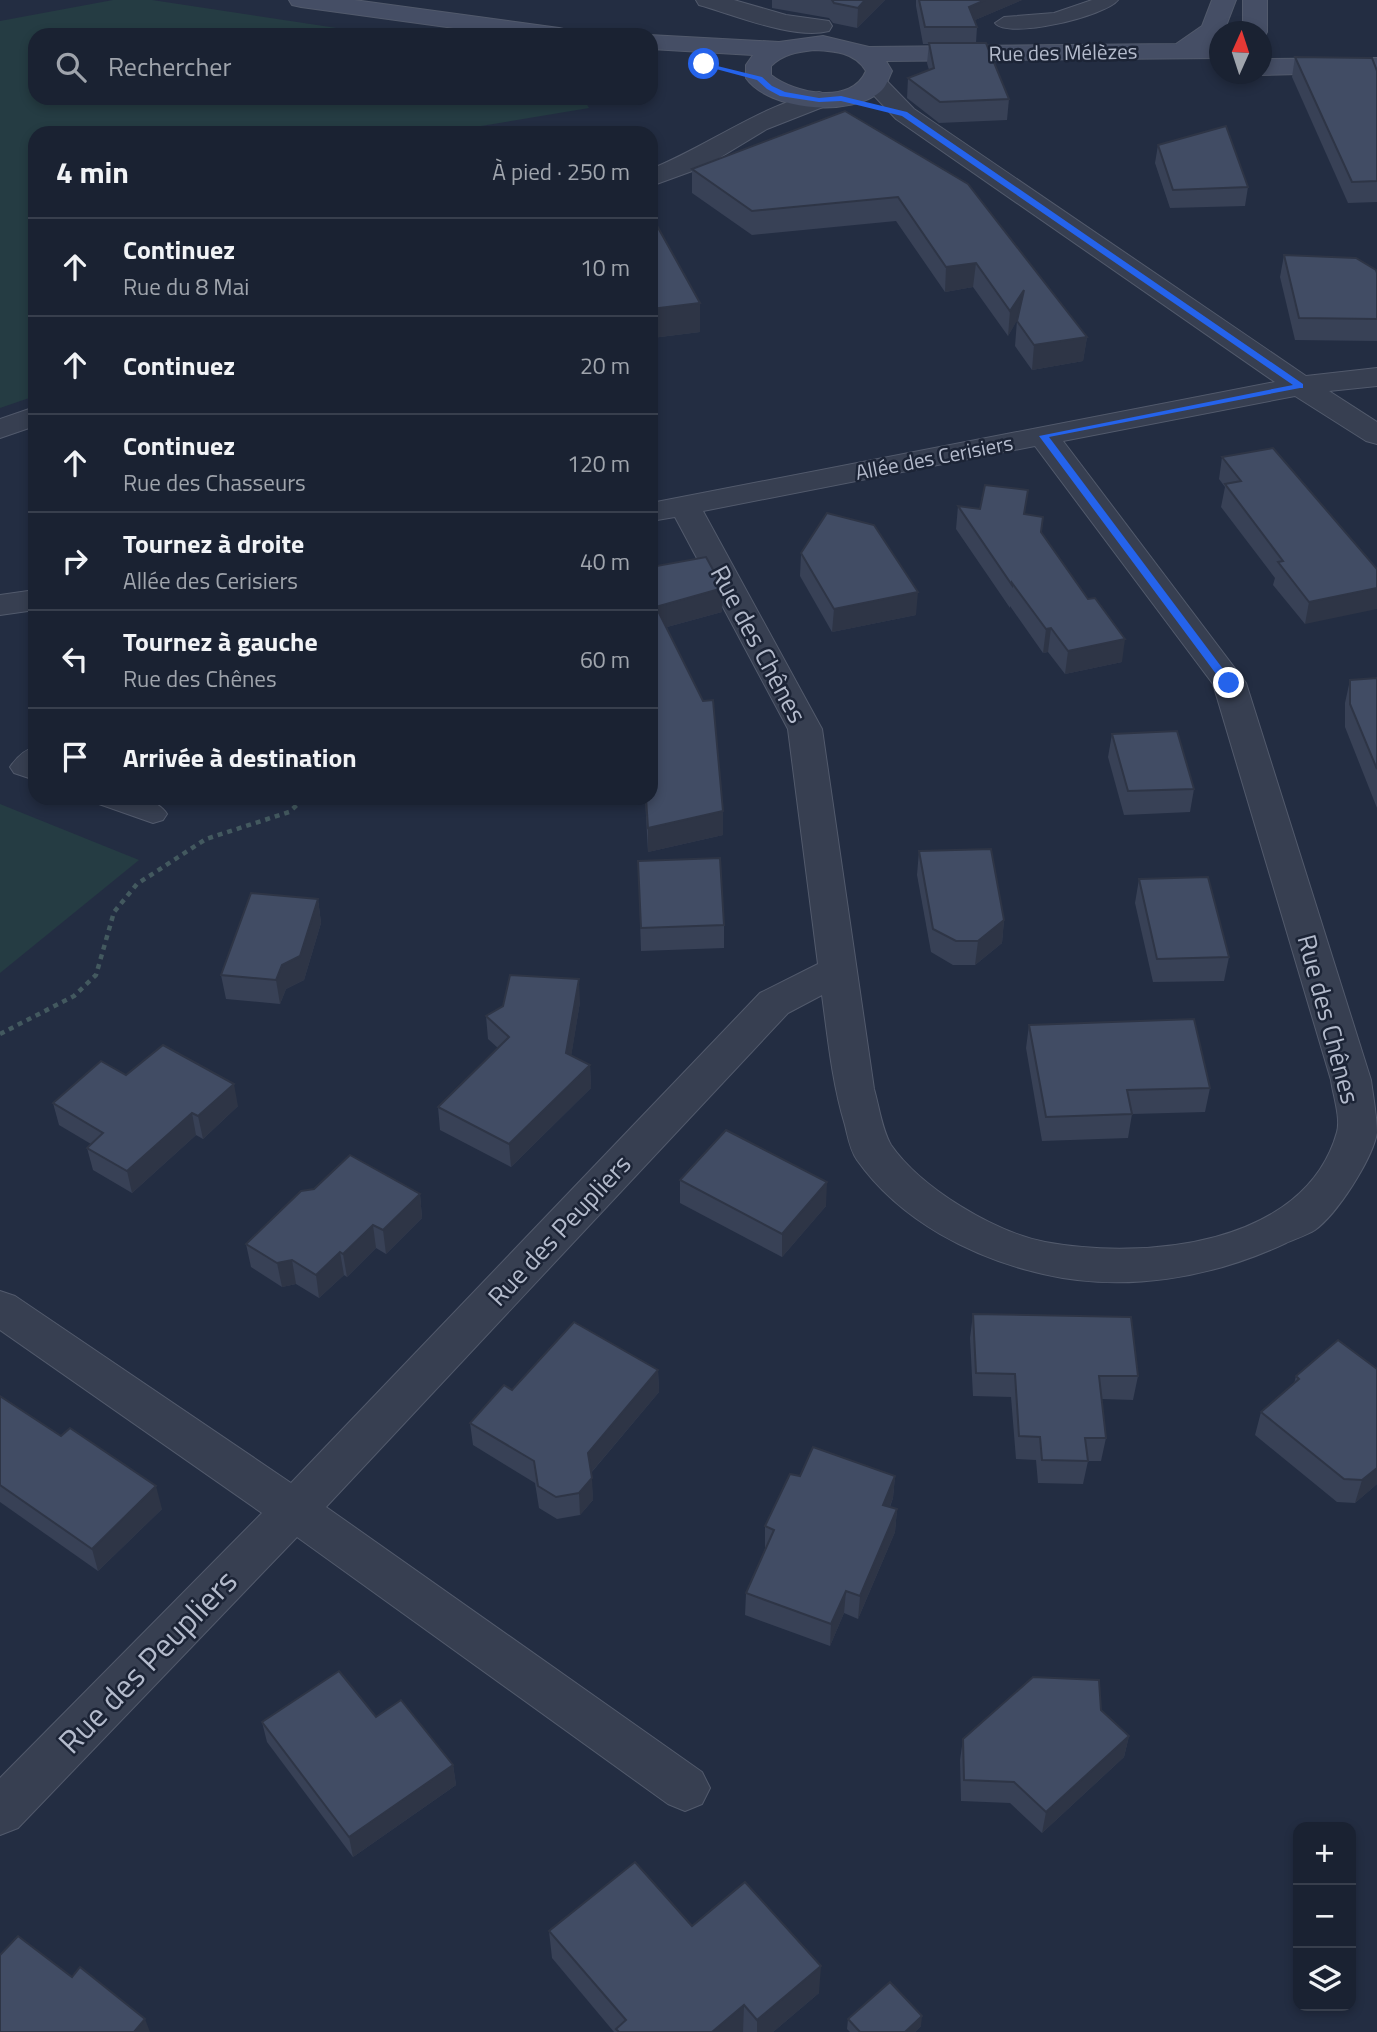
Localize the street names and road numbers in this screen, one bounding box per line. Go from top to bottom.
street label: Rue des Mélèzes [988,35,1138,69]
street label: Allée des Cerisiers [852,426,1016,488]
street label: Rue des Chênes [701,558,817,730]
street label: Rue des Chênes [1288,930,1370,1108]
street label: Rue des Peupliers [478,1145,640,1315]
street label: Rue des Peupliers [46,1558,248,1764]

